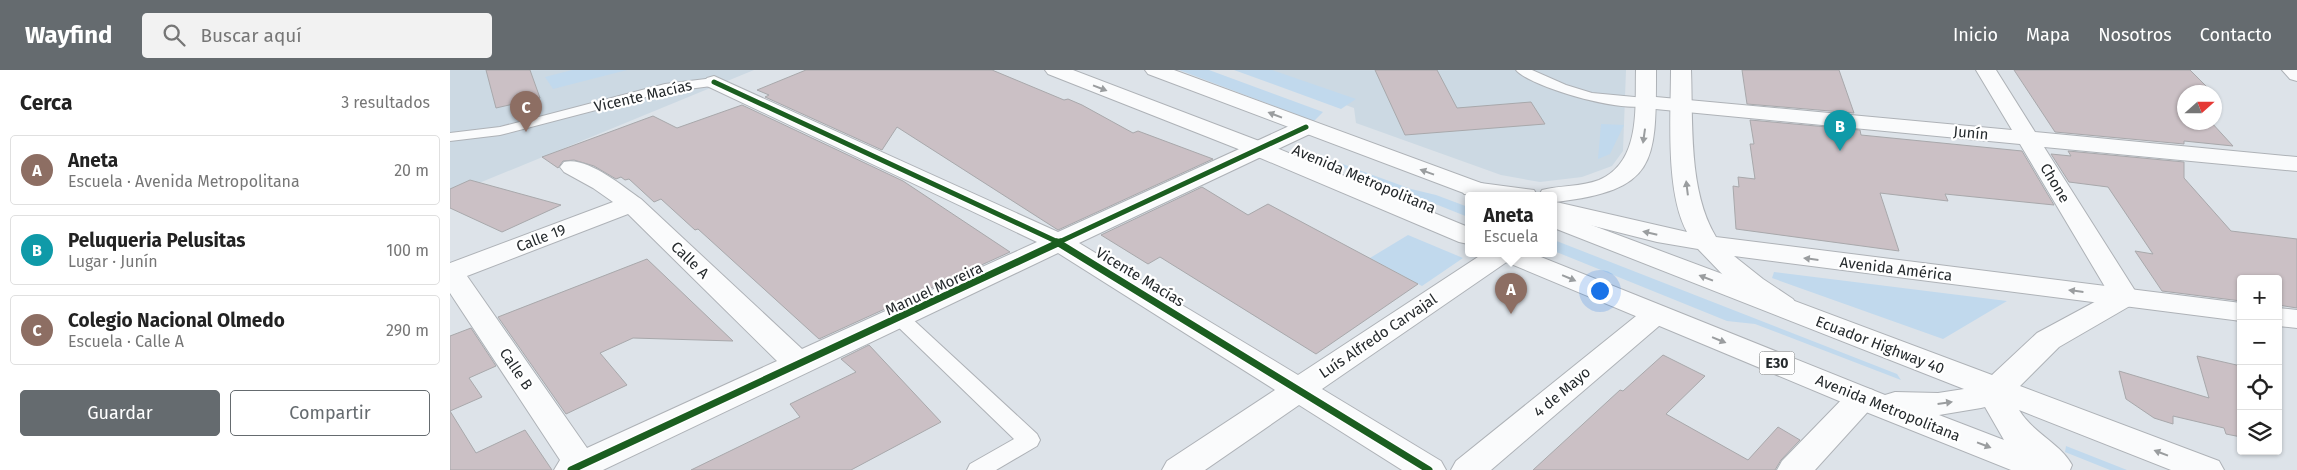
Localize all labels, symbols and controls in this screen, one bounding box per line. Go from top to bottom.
search box [142,13,492,58]
text: Wayfind [25,21,112,49]
icon: search [160,21,188,49]
text: Buscar aquí [200,24,302,47]
text: Inicio [1953,24,1998,46]
text: Mapa [2026,24,2070,46]
text: Nosotros [2098,24,2172,46]
text: Contacto [2200,24,2272,46]
street label: Vicente Macías [592,76,694,116]
one-way arrow [1093,84,1107,92]
north arrow [2177,85,2222,130]
text: Cerca [20,90,72,116]
pin: C [510,91,542,132]
text: 3 resultados [341,93,430,112]
pin: B [1824,110,1856,151]
one-way arrow [1267,111,1282,119]
street label: Junín [1953,123,1989,143]
one-way arrow [1639,128,1647,144]
street label: Avenida Metropolitana [1289,141,1439,217]
text: Aneta [68,149,118,172]
street label: Chone [2036,160,2074,206]
text: A [32,161,42,180]
text: 20 m [394,161,429,180]
one-way arrow [1419,168,1434,176]
text: Escuela · Avenida Metropolitana [68,172,300,191]
one-way arrow [1683,180,1691,196]
popup [1465,192,1557,257]
text: Aneta [1484,204,1534,227]
street label: Calle 19 [514,220,568,256]
text: Escuela [1484,227,1538,246]
text: Peluqueria Pelusitas [68,229,245,252]
one-way arrow [1643,229,1658,237]
street label: Calle A [667,238,713,283]
text: B [32,241,42,260]
text: 100 m [386,241,429,260]
street label: Vicente Macías [1093,244,1187,310]
text: Lugar · Junín [68,252,158,271]
street label: Avenida América [1839,253,1953,285]
one-way arrow [1802,255,1818,263]
street label: Manuel Moreira [882,259,986,319]
pin: A [1495,273,1527,314]
one-way arrow [1699,273,1713,281]
one-way arrow [1562,275,1576,283]
map controls [2237,275,2282,455]
button: + [2237,275,2282,320]
your location [1587,278,1613,304]
one-way arrow [2068,287,2084,295]
street label: Luís Alfredo Carvajal [1316,290,1441,382]
text: Colegio Nacional Olmedo [68,309,285,332]
street label: Ecuador Highway 40 [1813,312,1947,378]
button: − [2237,320,2282,365]
text: C [32,321,42,340]
text: 290 m [386,321,429,340]
text: Escuela · Calle A [68,332,184,351]
one-way arrow [1712,336,1727,344]
street label: Calle B [496,345,536,393]
road number: E30 [1760,352,1794,374]
street label: 4 de Mayo [1530,363,1594,421]
button: locate [2237,365,2282,410]
street label: Avenida Metropolitana [1813,371,1963,445]
button: Guardar [20,390,220,436]
button: Compartir [230,390,430,436]
one-way arrow [1937,399,1953,407]
button: layers [2237,410,2282,455]
one-way arrow [1977,442,1991,450]
one-way arrow [2153,449,2168,457]

